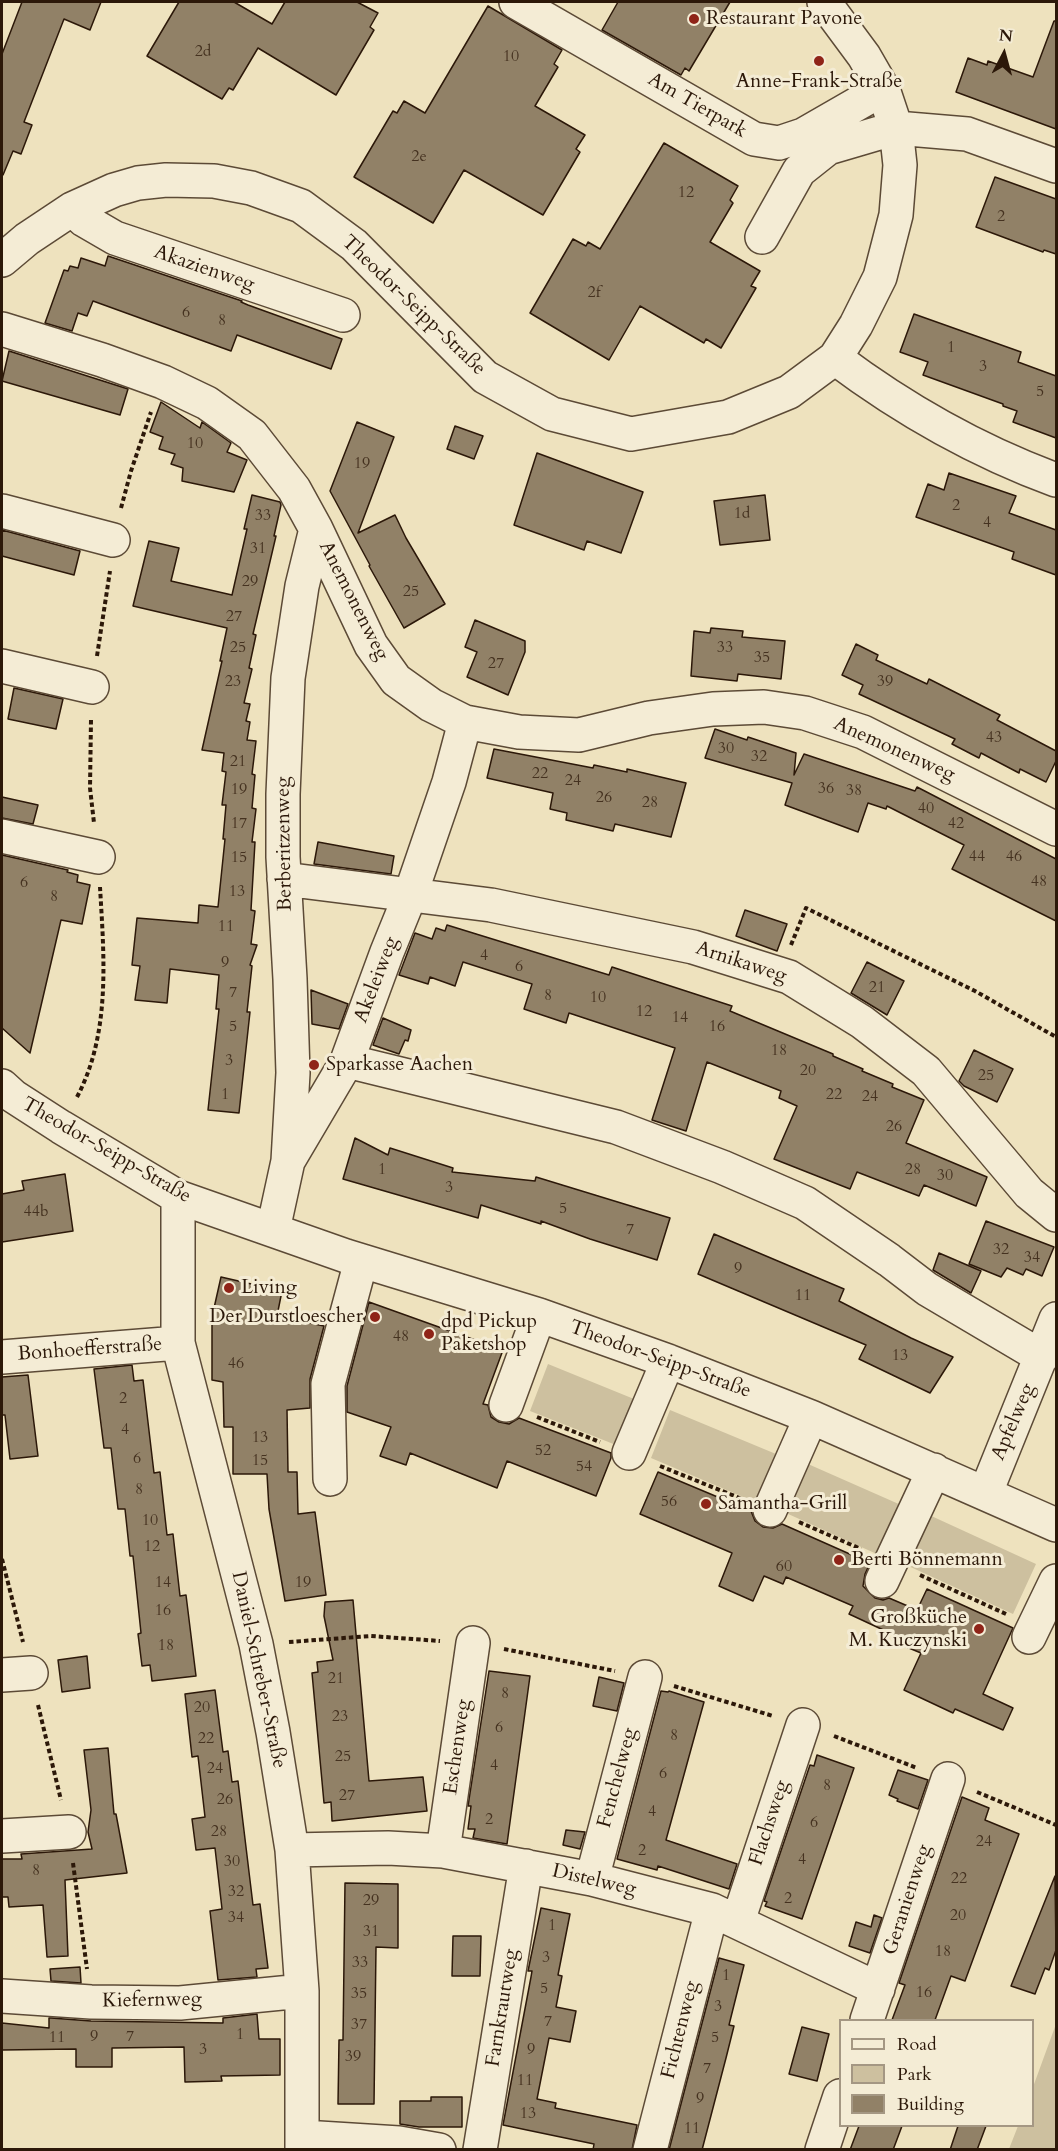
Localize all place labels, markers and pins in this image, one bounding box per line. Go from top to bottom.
place label: Restaurant Pavone [706,7,862,31]
marker: Restaurant Pavone [687,12,701,26]
marker: Anne-Frank-Straße [812,54,826,68]
place label: Anne-Frank-Straße [736,70,902,94]
place label: Sparkasse Aachen [326,1053,473,1077]
marker: Sparkasse Aachen [307,1058,321,1072]
place label: Living [241,1276,297,1300]
marker: Living [222,1281,236,1295]
place label: Der Durstloescher [209,1305,363,1329]
marker: Der Durstloescher [368,1310,382,1324]
place label: dpd Pickup Paketshop [441,1310,537,1357]
marker: dpd Pickup Paketshop [422,1327,436,1341]
place label: Samantha-Grill [718,1492,847,1516]
marker: Samantha-Grill [699,1497,713,1511]
place label: Berti Bönnemann [851,1548,1003,1572]
marker: Berti Bönnemann [832,1553,846,1567]
place label: Großküche M. Kuczynski [849,1606,967,1653]
marker: Großküche M. Kuczynski [972,1622,986,1636]

